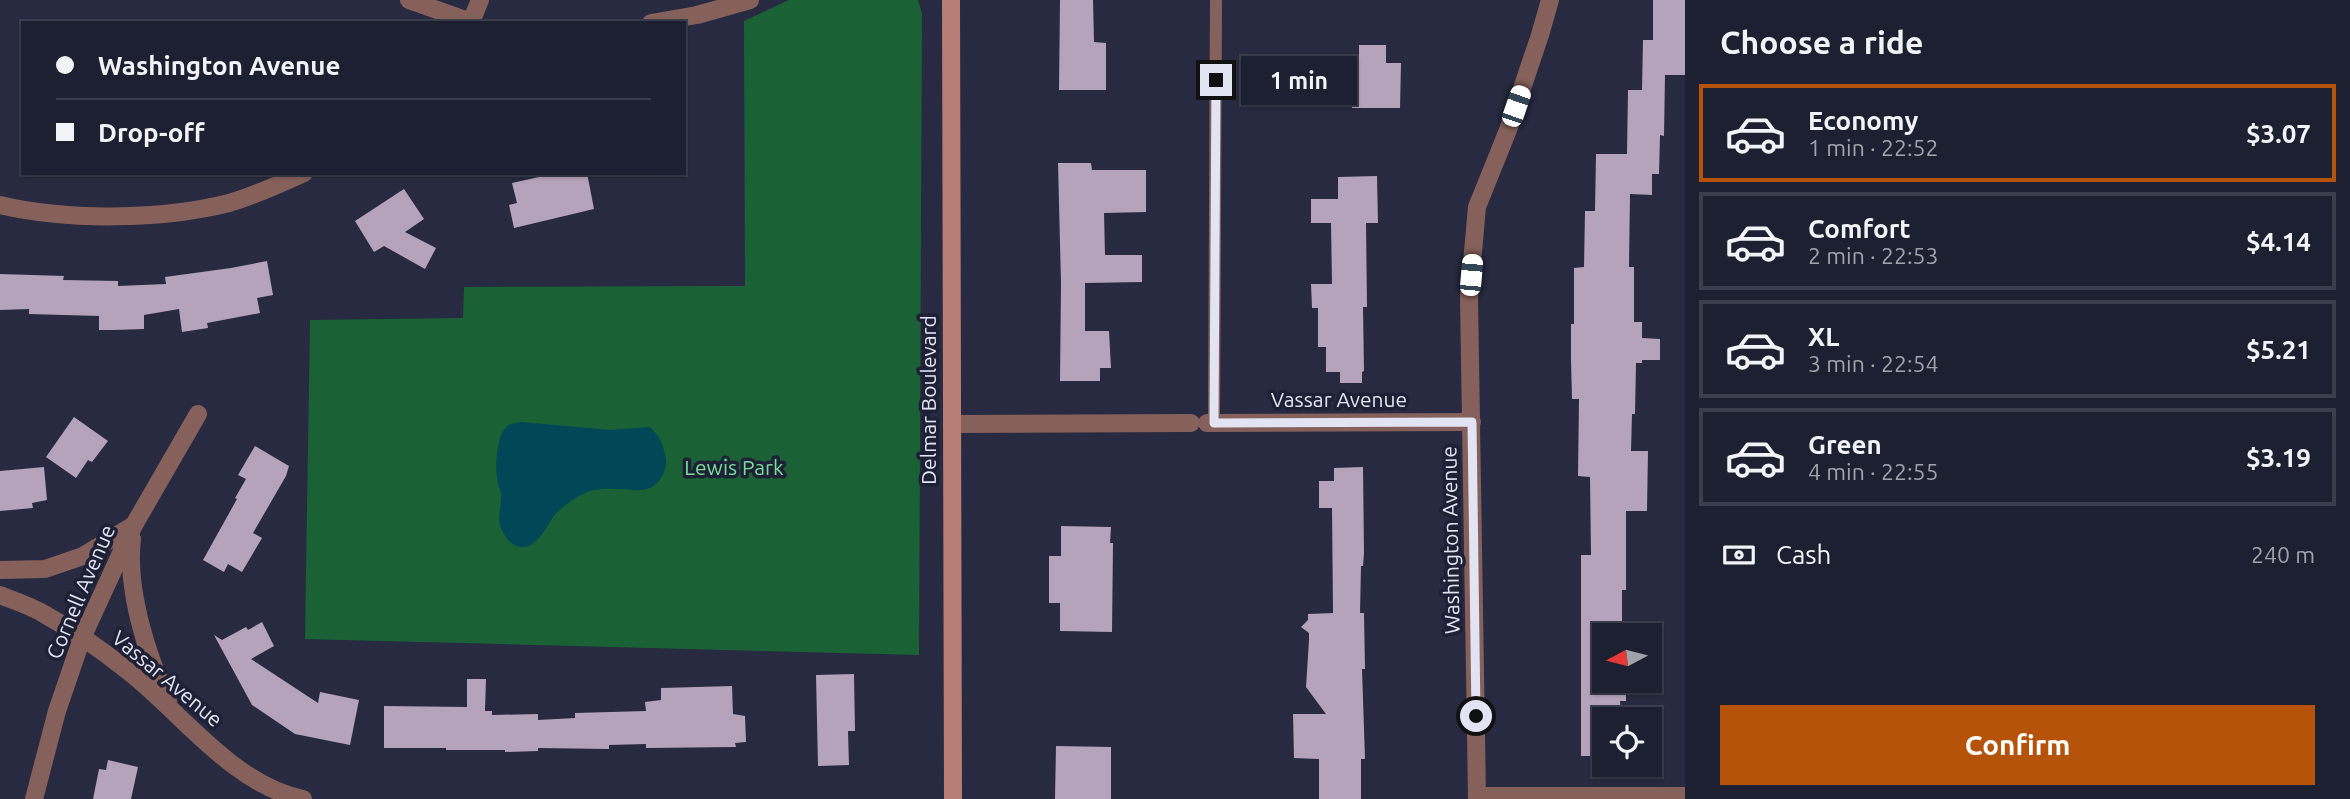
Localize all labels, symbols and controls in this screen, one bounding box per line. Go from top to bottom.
text: Choose a ride [1720,24,1923,60]
text: Washington Avenue [98,51,341,80]
callout: 1 min [1240,56,1356,104]
route end [1200,64,1232,96]
text: 1 min [1270,68,1328,93]
car [1500,83,1533,129]
icon: car [1724,102,1787,165]
text: Economy [1808,106,1918,135]
text: Drop-off [98,118,205,147]
text: $3.07 [2246,119,2311,148]
text: 1 min · 22:52 [1808,135,1939,160]
icon: car [1724,210,1787,273]
text: Comfort [1808,214,1911,243]
text: $4.14 [2246,227,2311,256]
text: 2 min · 22:53 [1808,243,1939,268]
car [1459,253,1484,297]
street label: Delmar Boulevard [916,315,940,485]
icon: car [1724,318,1787,381]
text: XL [1808,322,1839,351]
text: $5.21 [2246,335,2311,364]
text: 3 min · 22:54 [1808,351,1939,376]
street label: Vassar Avenue [1271,387,1407,411]
icon: car [1724,426,1787,489]
text: Green [1808,430,1882,459]
text: $3.19 [2246,443,2311,472]
street label: Washington Avenue [1436,446,1464,634]
park label: Lewis Park [684,455,784,479]
text: 4 min · 22:55 [1808,459,1939,484]
street label: Cornell Avenue [41,521,119,662]
icon: cash [1720,536,1758,574]
text: Cash [1776,540,1831,569]
text: 240 m [2251,542,2315,567]
north arrow [1592,623,1662,693]
map controls [1592,623,1662,777]
street label: Vassar Avenue [108,625,228,731]
route start [1460,700,1492,732]
button: Confirm [1720,705,2315,785]
button: locate [1592,707,1662,777]

